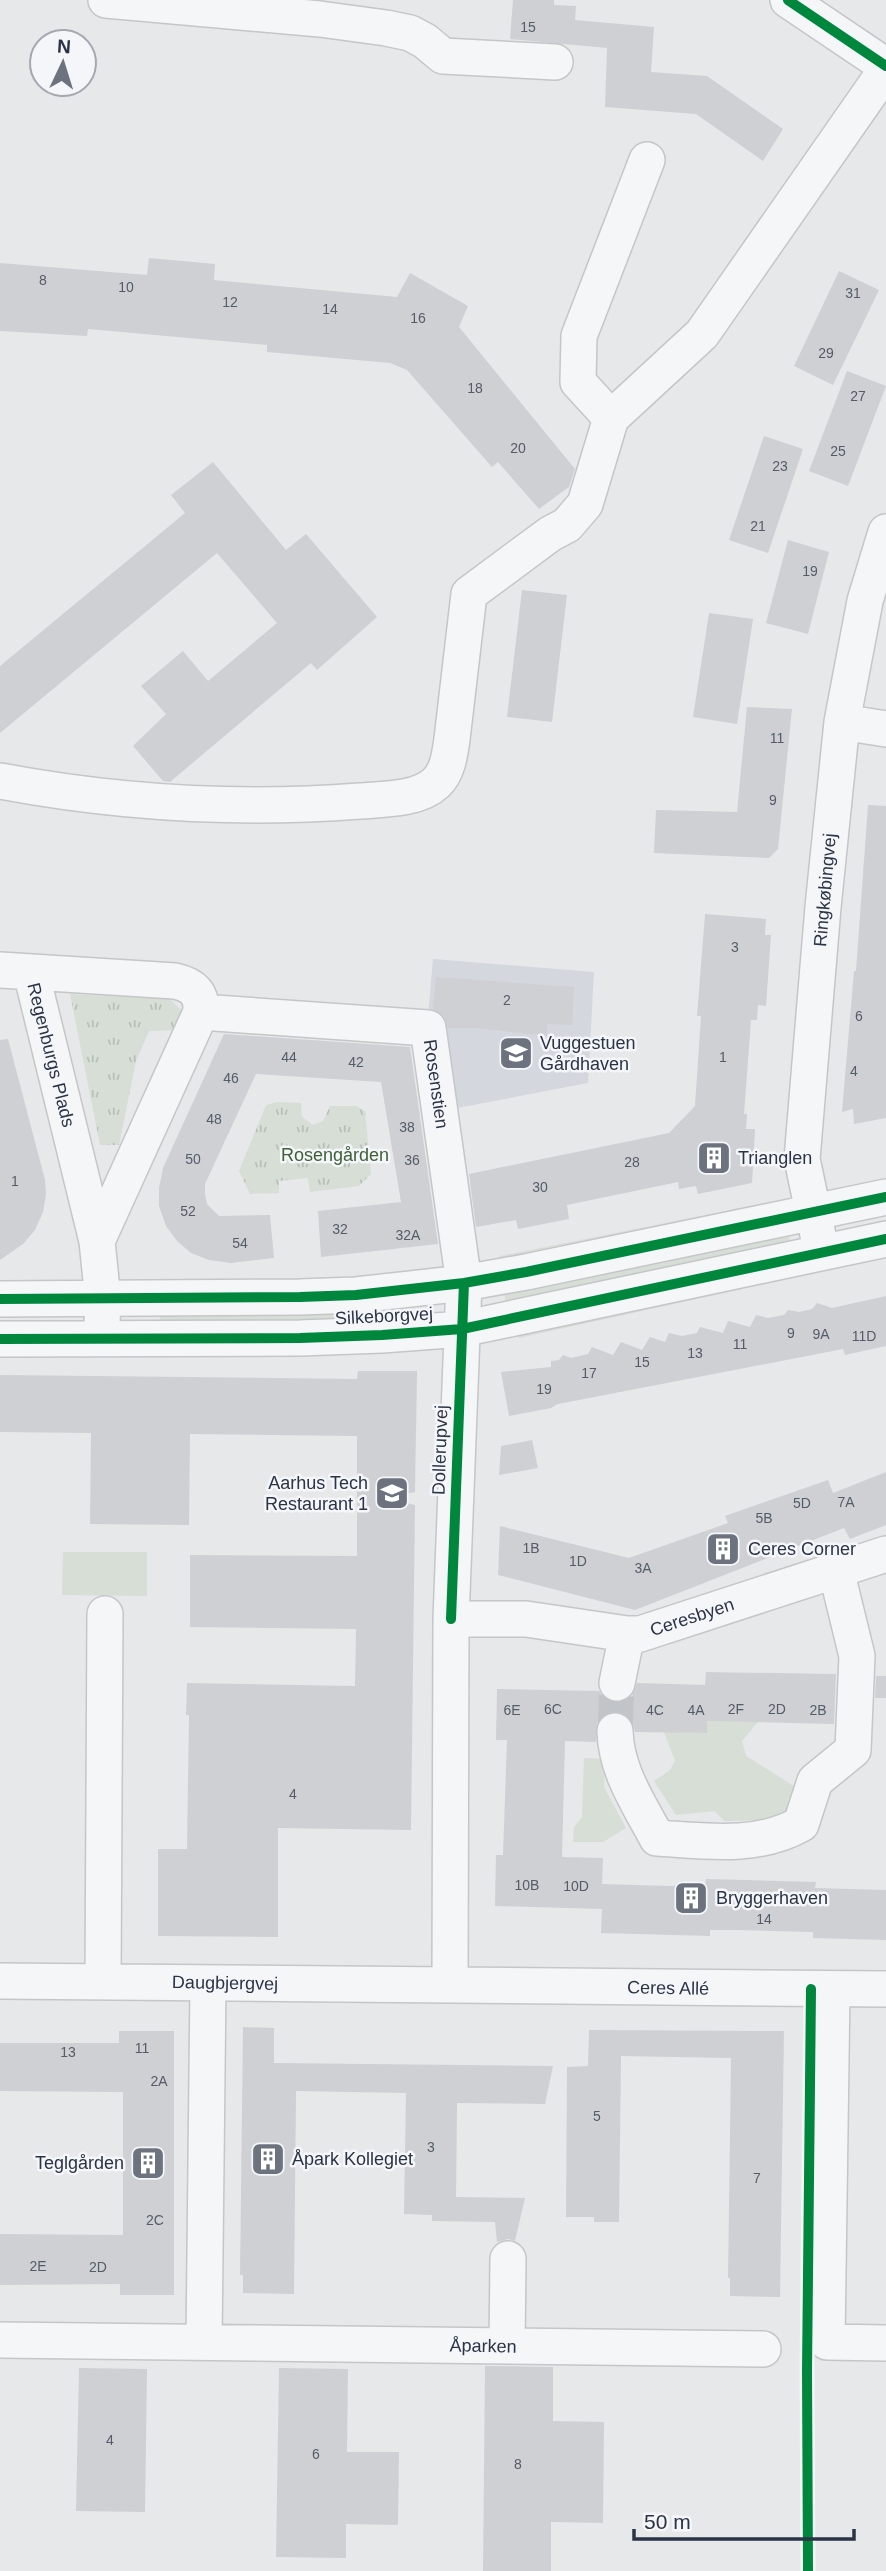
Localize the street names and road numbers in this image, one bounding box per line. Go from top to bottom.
street label: Ringkøbingvej [810,832,840,948]
street label: Regenburgs Plads [23,981,79,1129]
street label: Rosenstien [420,1038,452,1130]
street label: Silkeborgvej [335,1303,433,1329]
street label: Dollerupvej [428,1405,452,1495]
street label: Ceresbyen [648,1594,736,1640]
street label: Daugbjergvej [172,1972,278,1994]
street label: Ceres Allé [627,1977,709,1999]
street label: Åparken [449,2335,517,2357]

